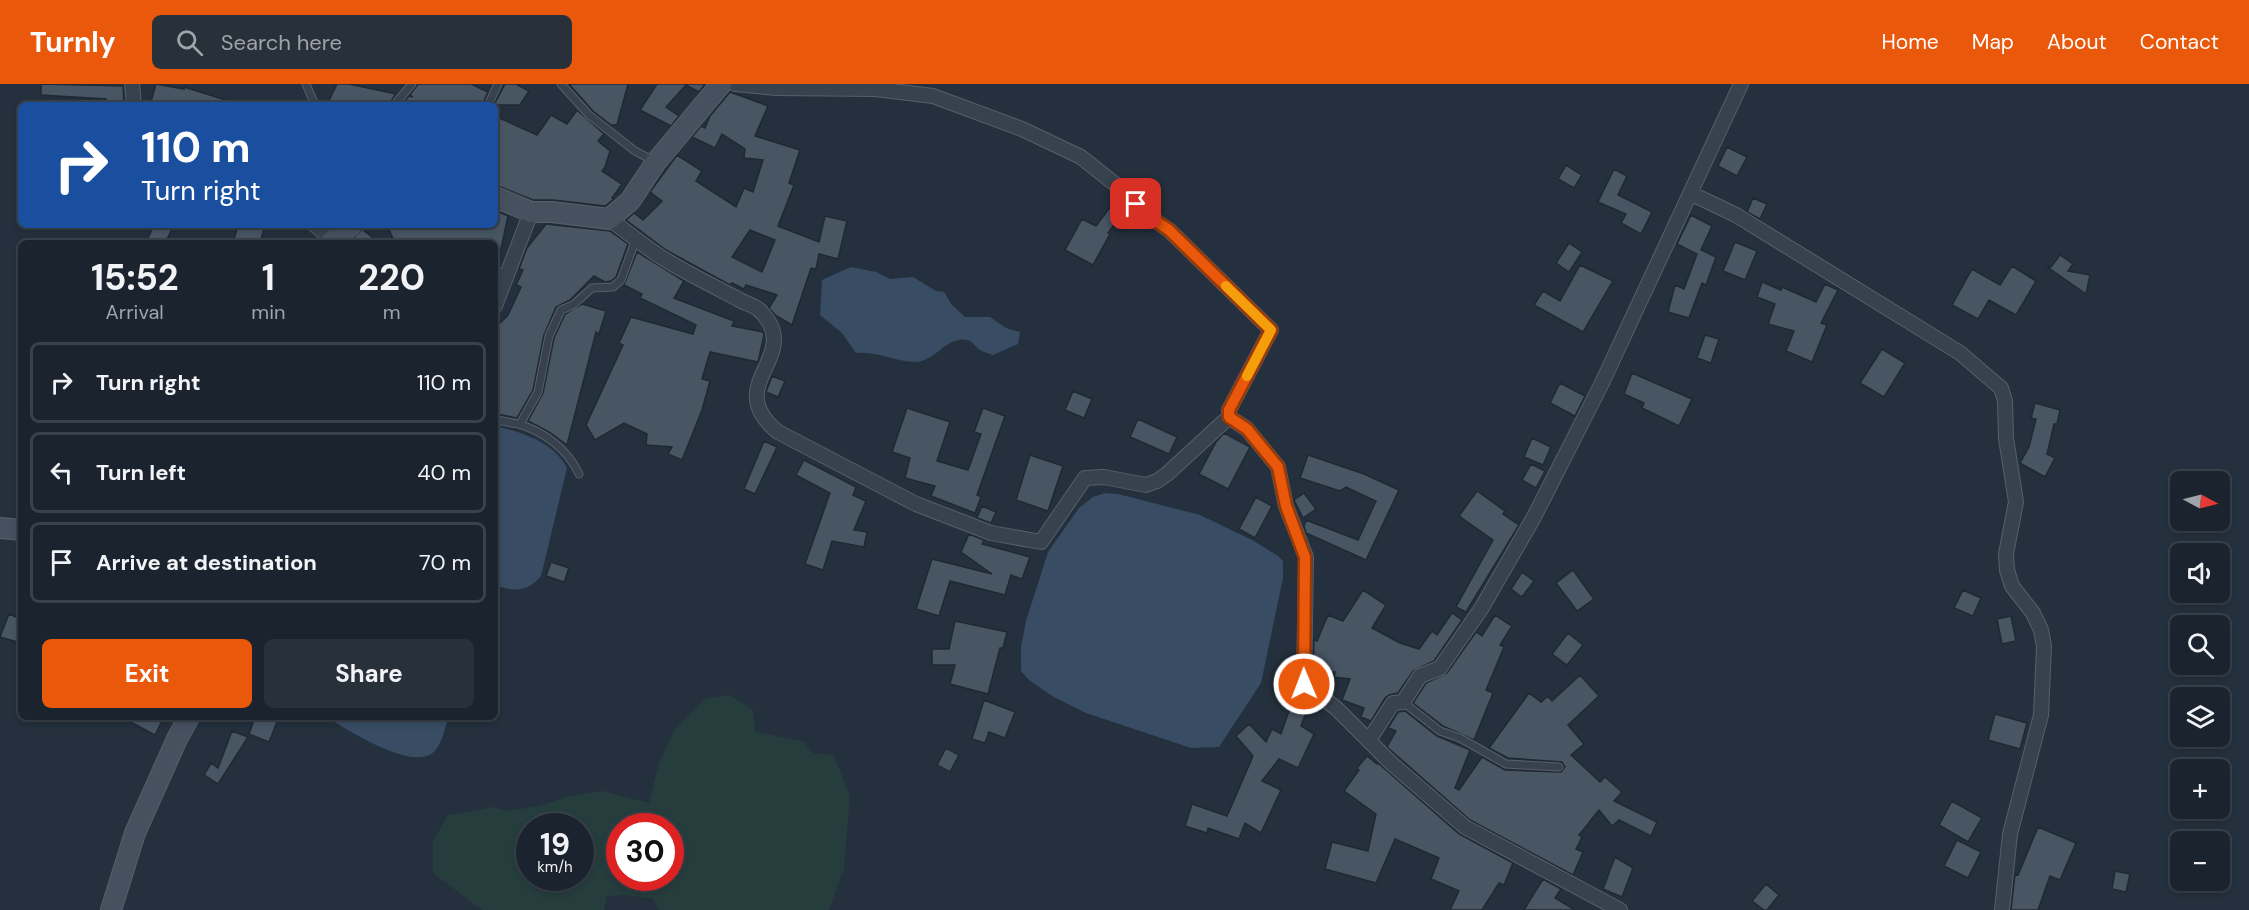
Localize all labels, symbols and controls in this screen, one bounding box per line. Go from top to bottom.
search box [152,15,572,69]
text: Turnly [30,24,116,61]
icon: search [173,26,206,59]
text: Search here [221,28,342,57]
text: Home [1881,28,1939,56]
text: Map [1972,28,2014,56]
text: About [2047,28,2107,56]
text: Contact [2140,28,2219,56]
text: 110 m [141,120,251,175]
icon: right [42,126,120,204]
text: Turn right [141,173,261,208]
pin [1110,178,1161,229]
icon: arrive [1119,187,1152,220]
text: 15:52 [91,254,178,301]
text: 1 [262,254,275,301]
text: 220 [358,254,425,301]
text: Arrival [106,299,164,325]
text: min [251,299,285,325]
text: m [383,299,401,325]
icon: right [45,366,78,399]
text: Turn right [96,368,201,397]
text: 110 m [417,368,471,397]
icon: left [45,456,78,489]
text: Turn left [96,458,186,487]
text: 40 m [417,458,471,487]
north arrow [2170,471,2230,531]
map controls [2170,471,2230,891]
button: sound [2170,543,2230,603]
icon: arrive [45,546,78,579]
text: Arrive at destination [96,548,317,577]
text: 70 m [419,548,471,577]
button: search [2170,615,2230,675]
button: Exit [42,639,252,708]
button: Share [264,639,474,708]
position arrow [1272,652,1336,716]
button: layers [2170,687,2230,747]
button: + [2170,759,2230,819]
speed limit sign: 30 [606,813,684,891]
text: 19 [540,825,570,864]
button: − [2170,831,2230,891]
text: km/h [537,857,573,877]

